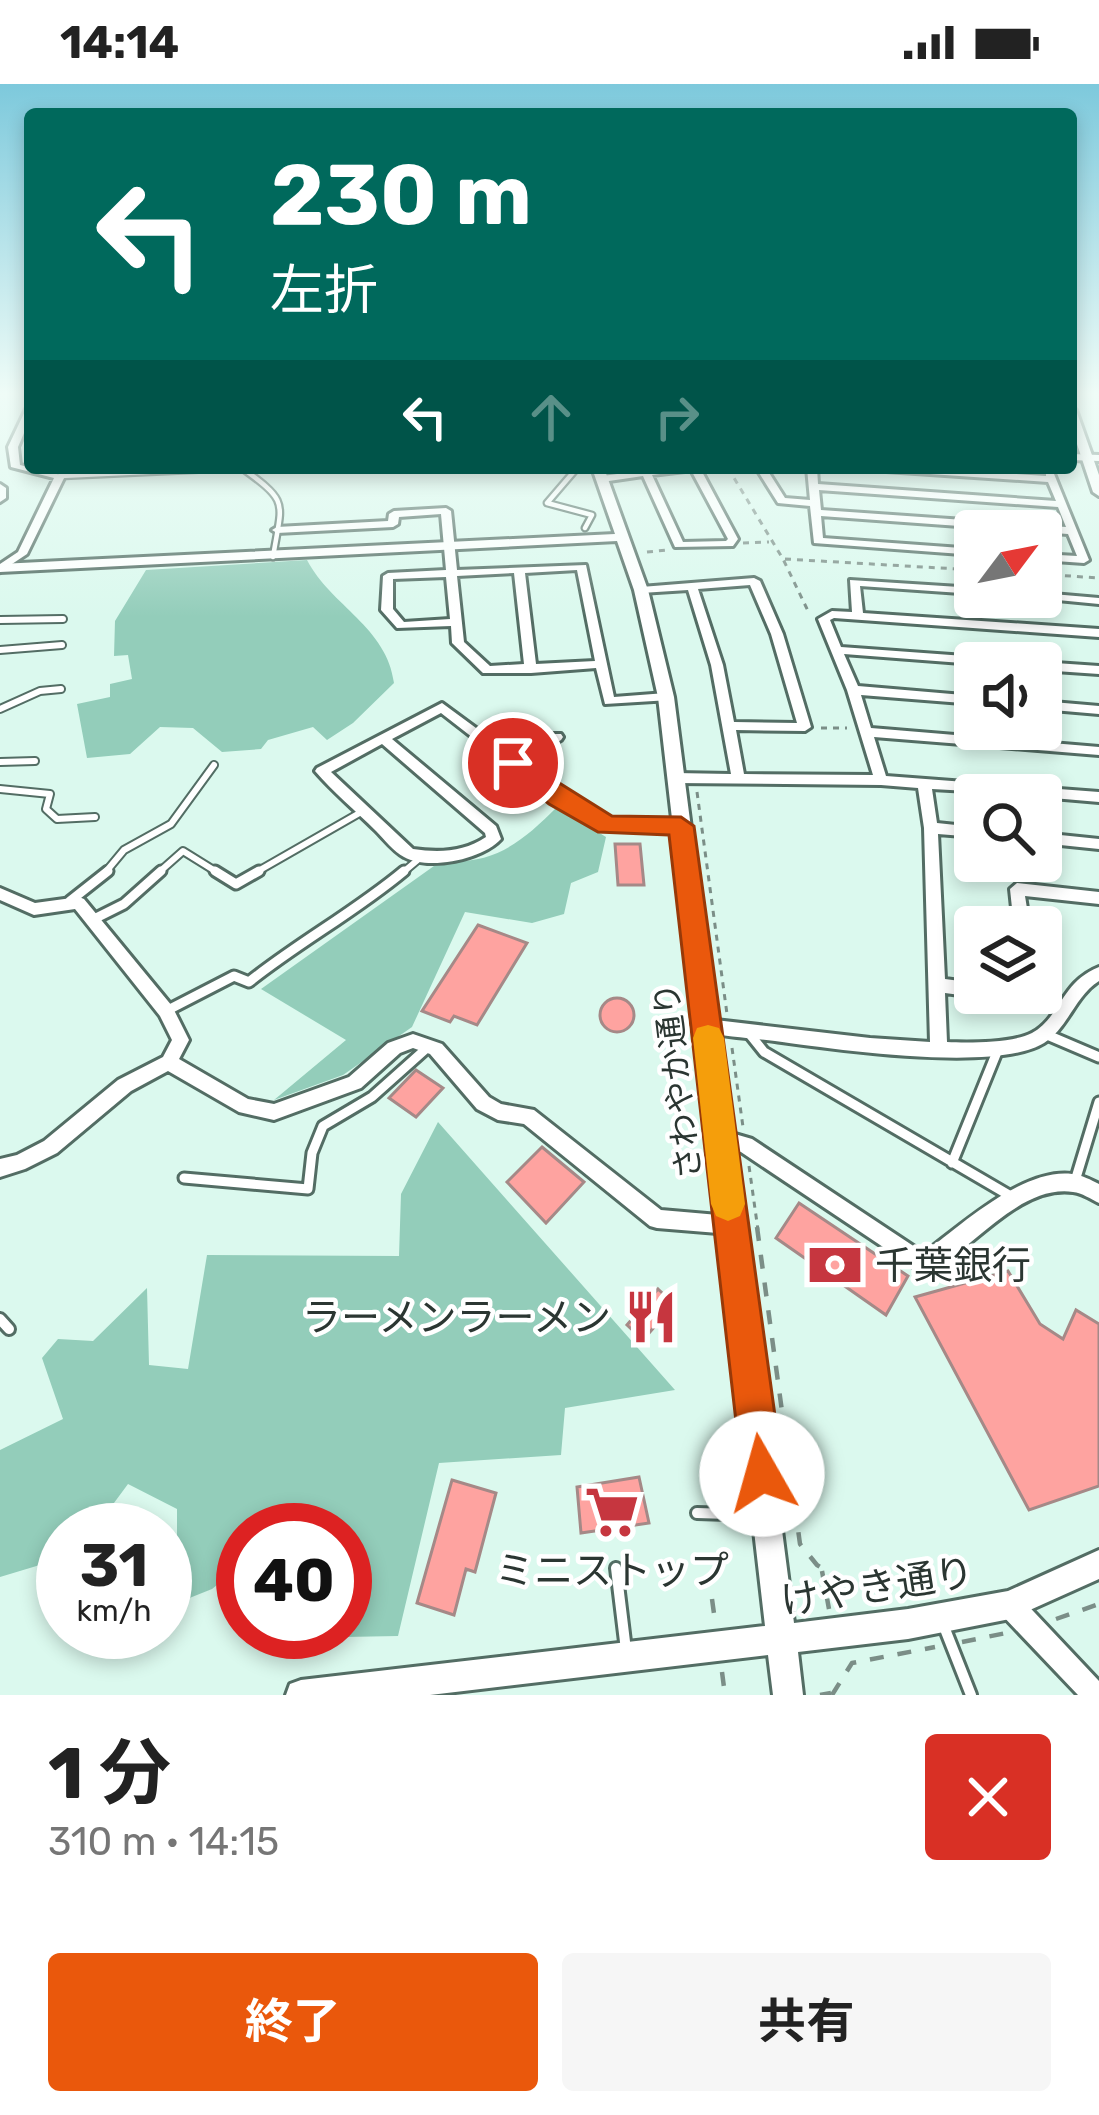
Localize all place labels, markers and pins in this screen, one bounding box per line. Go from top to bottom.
pin [462,712,564,814]
bank icon: 千葉銀行 [806,1236,864,1294]
place label: 千葉銀行 [875,1243,1031,1289]
restaurant icon: ラーメンラーメン [622,1288,680,1346]
place label: ラーメンラーメン [302,1295,611,1341]
supermarket icon: ミニストップ [583,1483,641,1541]
place label: ミニストップ [495,1548,729,1594]

